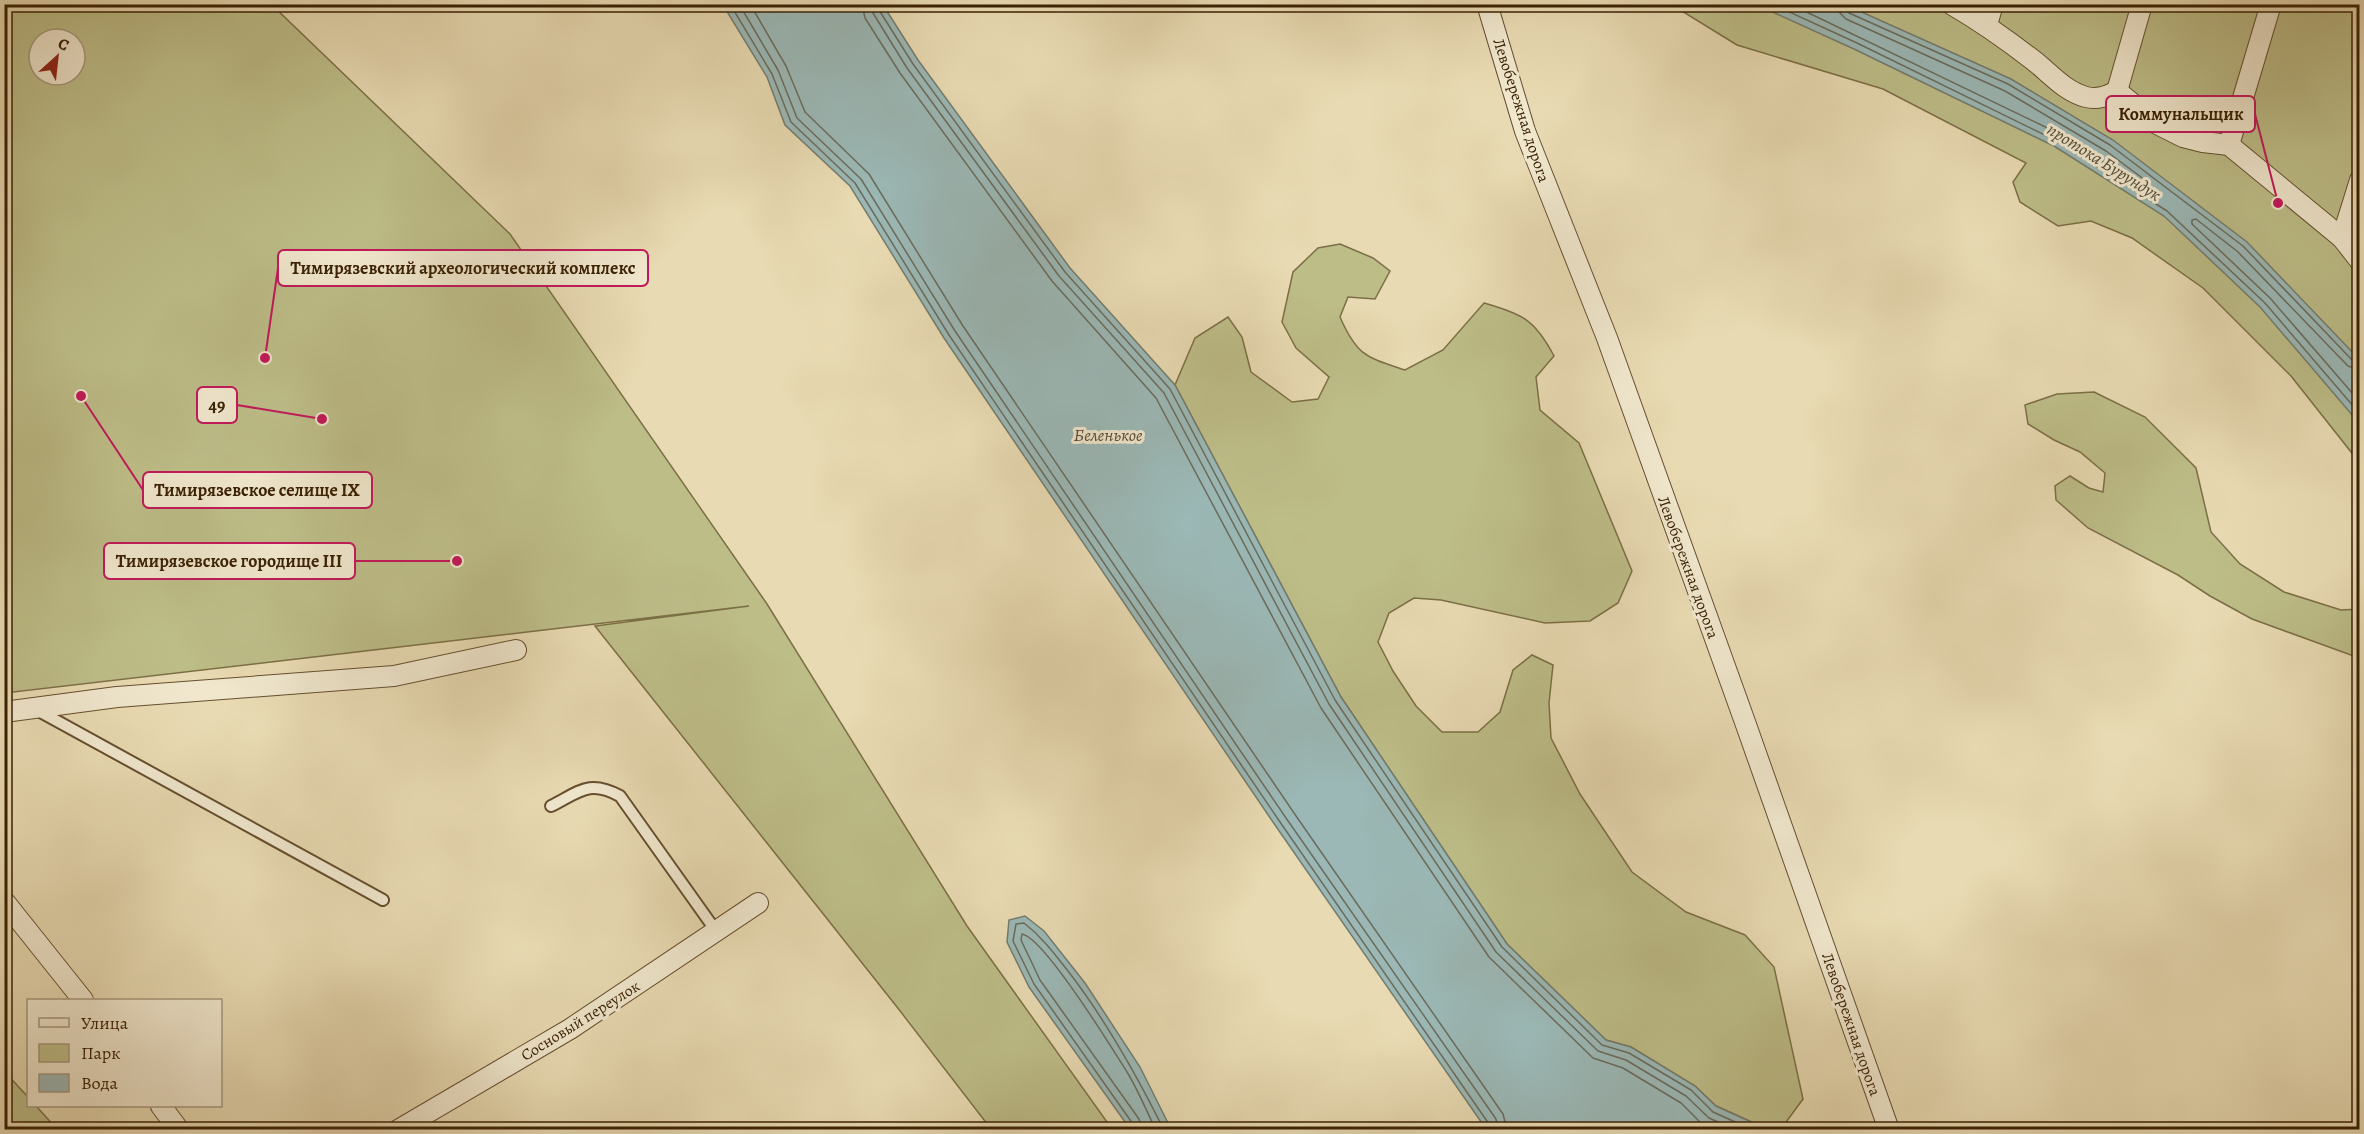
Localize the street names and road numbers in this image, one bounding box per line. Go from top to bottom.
street label: Левобережная дорога [1487,35,1555,186]
street label: Левобережная дорога [1652,493,1724,642]
street label: Левобережная дорога [1816,950,1886,1100]
street label: Сосновый переулок [517,975,644,1066]

